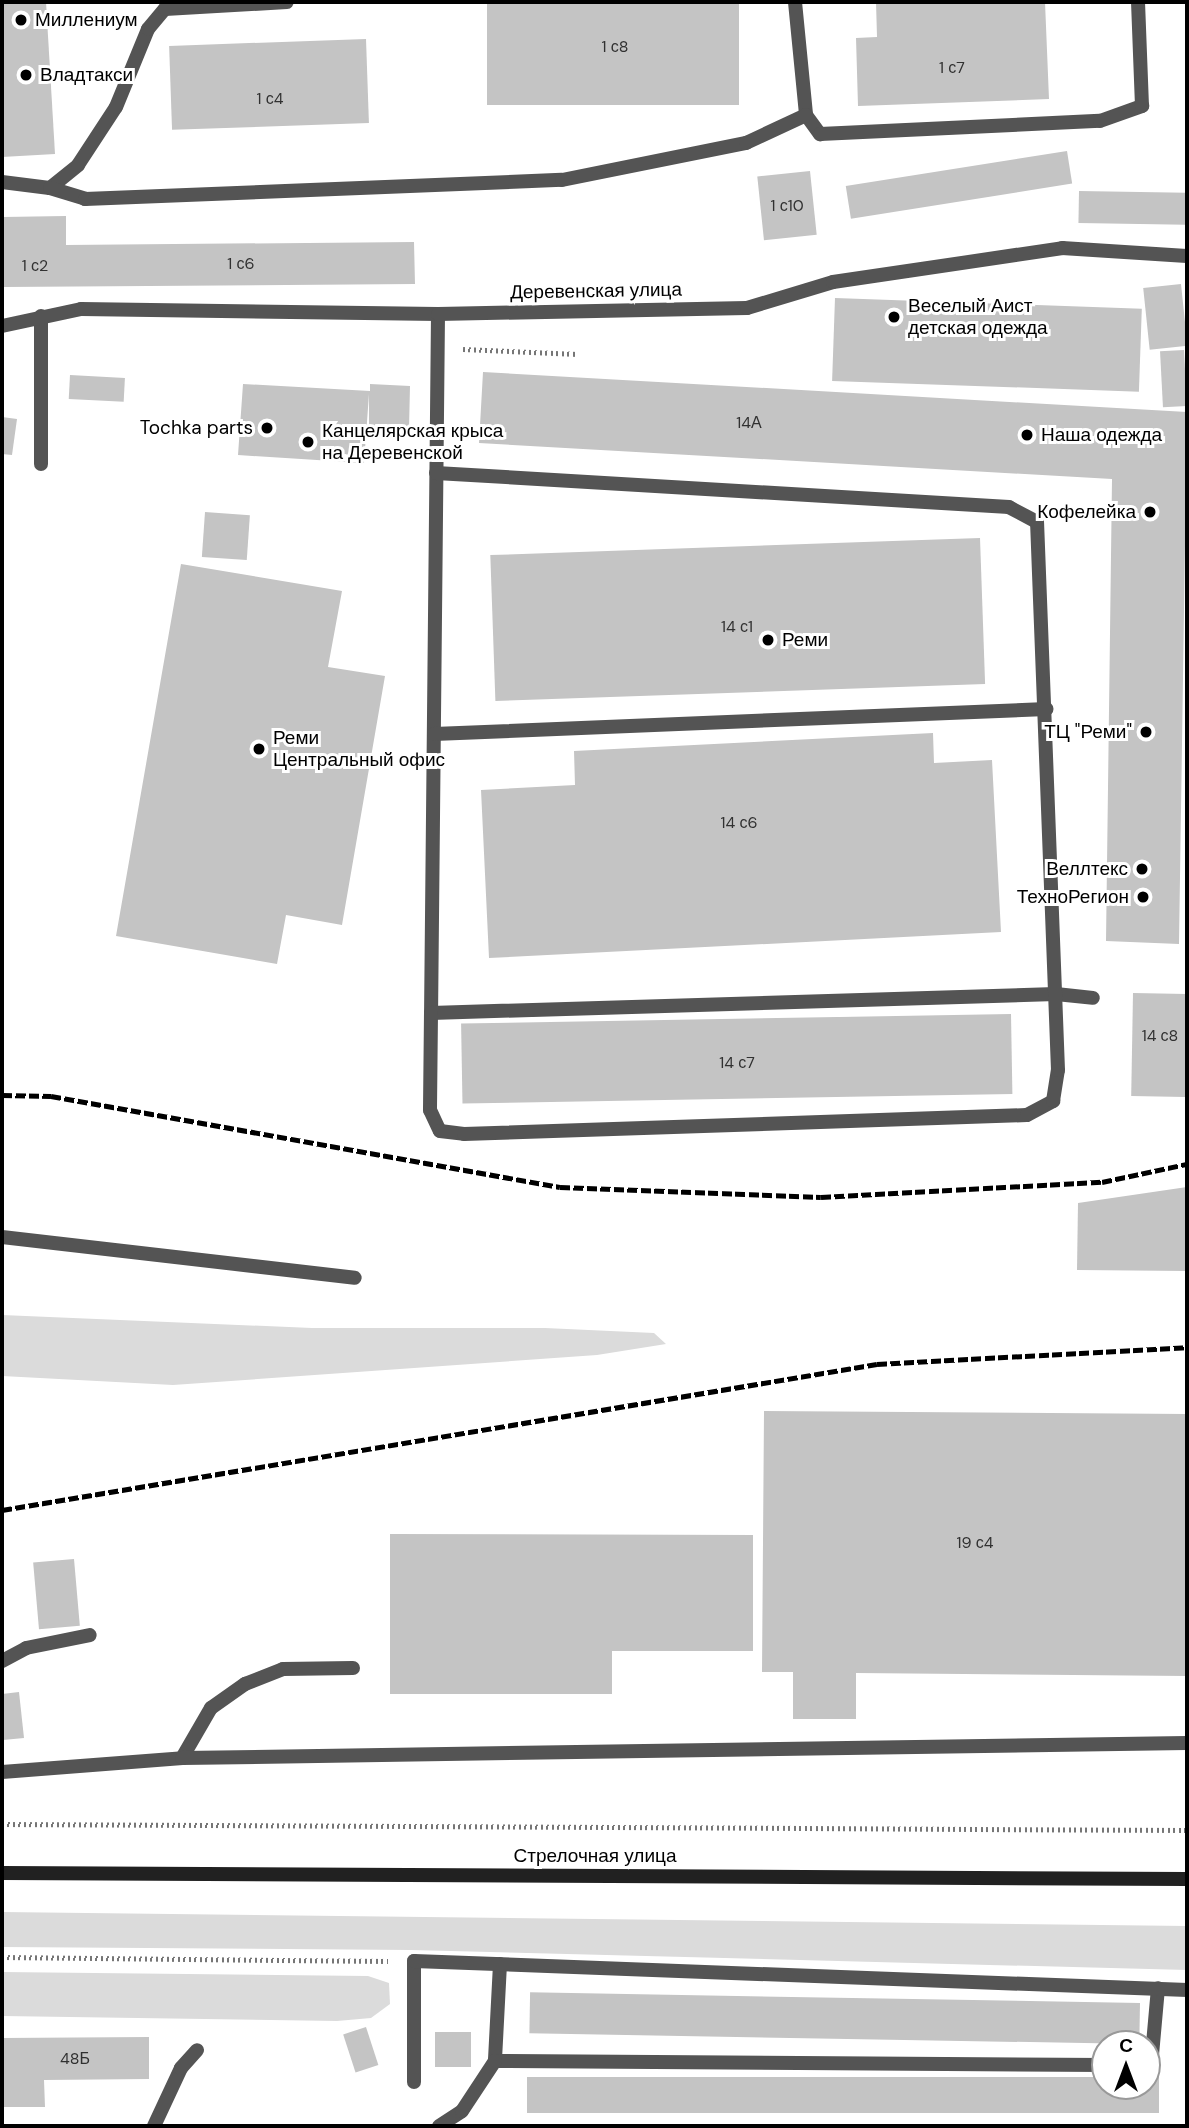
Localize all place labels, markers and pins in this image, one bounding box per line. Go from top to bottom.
place label: Миллениум [35,9,138,31]
marker: Миллениум [13,12,29,28]
place label: Владтакси [40,64,133,86]
marker: Владтакси [18,67,34,83]
place label: Веселый Аист детская одежда [908,295,1048,339]
marker: Веселый Аист детская одежда [886,309,902,325]
place label: Tochka parts [140,417,253,439]
marker: Tochka parts [259,420,275,436]
place label: Канцелярская крыса на Деревенской [322,420,503,464]
place label: Наша одежда [1041,424,1162,446]
marker: Наша одежда [1019,427,1035,443]
marker: Канцелярская крыса на Деревенской [300,434,316,450]
place label: Кофелейка [1037,501,1136,523]
marker: Кофелейка [1142,504,1158,520]
place label: Реми [782,629,828,651]
marker: Реми [760,632,776,648]
place label: ТЦ "Реми" [1044,721,1132,743]
marker: ТЦ "Реми" [1138,724,1154,740]
place label: Реми Центральный офис [273,727,445,771]
marker: Реми Центральный офис [251,741,267,757]
place label: Веллтекс [1046,858,1128,880]
marker: Веллтекс [1134,861,1150,877]
place label: ТехноРегион [1017,886,1129,908]
marker: ТехноРегион [1135,889,1151,905]

